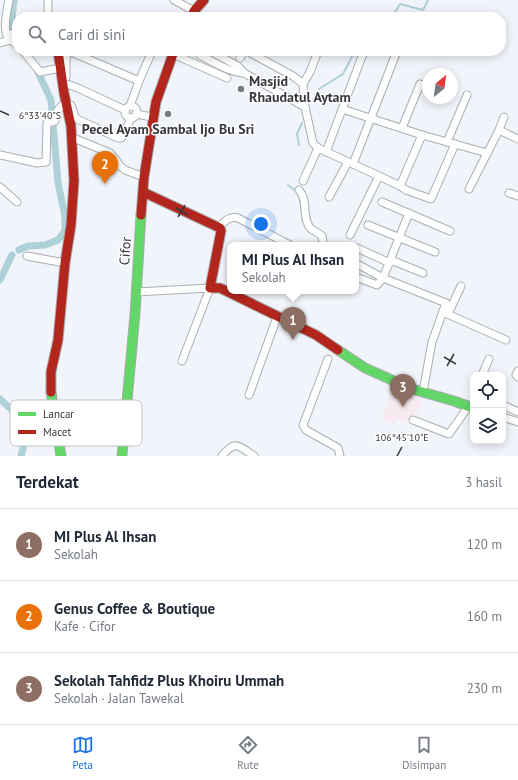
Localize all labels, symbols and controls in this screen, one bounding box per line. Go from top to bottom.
search box [12,12,506,56]
icon: search [26,23,48,45]
text: Cari di sini [58,25,126,44]
north arrow [422,68,458,104]
place label: Masjid Rhaudatul Aytam [249,72,351,106]
marker: Masjid Rhaudatul Aytam [236,84,246,94]
text: 6°33'40"S [19,109,61,122]
marker: Pecel Ayam Sambal Ijo Bu Sri [163,109,173,119]
place label: Pecel Ayam Sambal Ijo Bu Sri [82,120,255,138]
pin: 2 [92,151,118,184]
your location [251,214,271,234]
street label: Cifor [115,236,135,266]
popup [227,242,359,294]
text: MI Plus Al Ihsan [242,250,344,269]
text: Sekolah [242,269,286,286]
pin: 1 [280,307,306,340]
map controls [470,372,506,444]
button: locate [470,372,506,408]
pin: 3 [390,374,416,407]
legend [10,400,142,446]
text: Lancar [43,407,74,421]
button: layers [470,408,506,444]
text: Macet [43,425,71,439]
text: 106°45'10"E [375,431,429,444]
text: Terdekat [16,471,79,493]
text: 3 hasil [465,474,502,491]
text: MI Plus Al Ihsan [54,527,156,546]
text: 1 [25,536,33,553]
text: 120 m [467,536,502,553]
text: Sekolah [54,546,98,563]
text: Genus Coffee & Boutique [54,599,215,618]
text: 2 [25,608,33,625]
text: 160 m [467,608,502,625]
text: Kafe · Cifor [54,618,115,635]
text: Sekolah Tahfidz Plus Khoiru Ummah [54,671,284,690]
text: 3 [25,680,33,697]
text: 230 m [467,680,502,697]
text: Sekolah · Jalan Tawekal [54,690,184,707]
tab: Peta [72,734,94,772]
tab: Rute [237,734,259,772]
tab: Disimpan [402,734,446,772]

